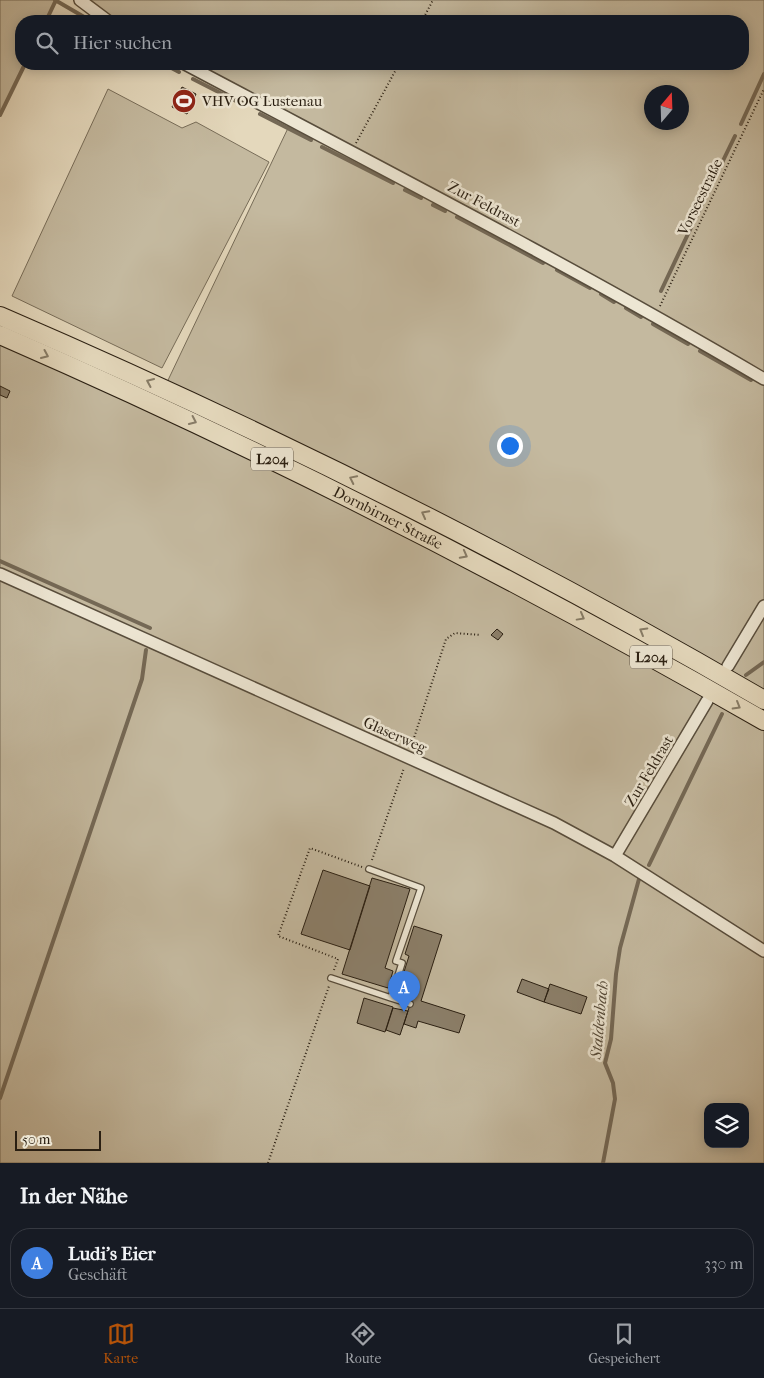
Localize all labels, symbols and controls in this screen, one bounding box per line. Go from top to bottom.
search box [15,15,749,70]
icon: search [33,29,61,57]
text: Hier suchen [73,32,172,54]
north arrow [644,85,689,130]
sports icon: VHV OG Lustenau [171,88,197,114]
place label: VHV OG Lustenau [201,92,323,110]
street label: Vorseestraße [673,155,727,239]
street label: Zur Feldrast [444,177,524,231]
one-way arrow [40,348,49,359]
one-way arrow [146,377,155,388]
one-way arrow [188,415,197,426]
your location [497,433,523,459]
road number: L204 [251,448,293,470]
one-way arrow [350,475,359,485]
street label: Dornbirner Straße [330,483,446,554]
one-way arrow [421,510,430,520]
one-way arrow [459,549,468,559]
one-way arrow [575,611,584,621]
one-way arrow [640,627,649,637]
road number: L204 [630,646,672,669]
one-way arrow [732,699,741,709]
street label: Glaserweg [361,713,430,757]
street label: Zur Feldrast [621,732,678,810]
pin: A [388,971,420,1012]
water label: Staldenbach [586,980,612,1061]
map controls [704,1103,749,1148]
button: layers [704,1103,749,1148]
scale bar [15,1128,101,1151]
text: 50 m [22,1131,50,1148]
text: In der Nähe [20,1184,128,1208]
text: Ludi's Eier [68,1243,156,1265]
text: A [32,1254,42,1273]
text: 330 m [704,1254,743,1273]
text: Geschäft [68,1265,128,1284]
tab: Karte [103,1320,138,1367]
tab: Route [345,1320,382,1367]
tab: Gespeichert [588,1320,661,1367]

